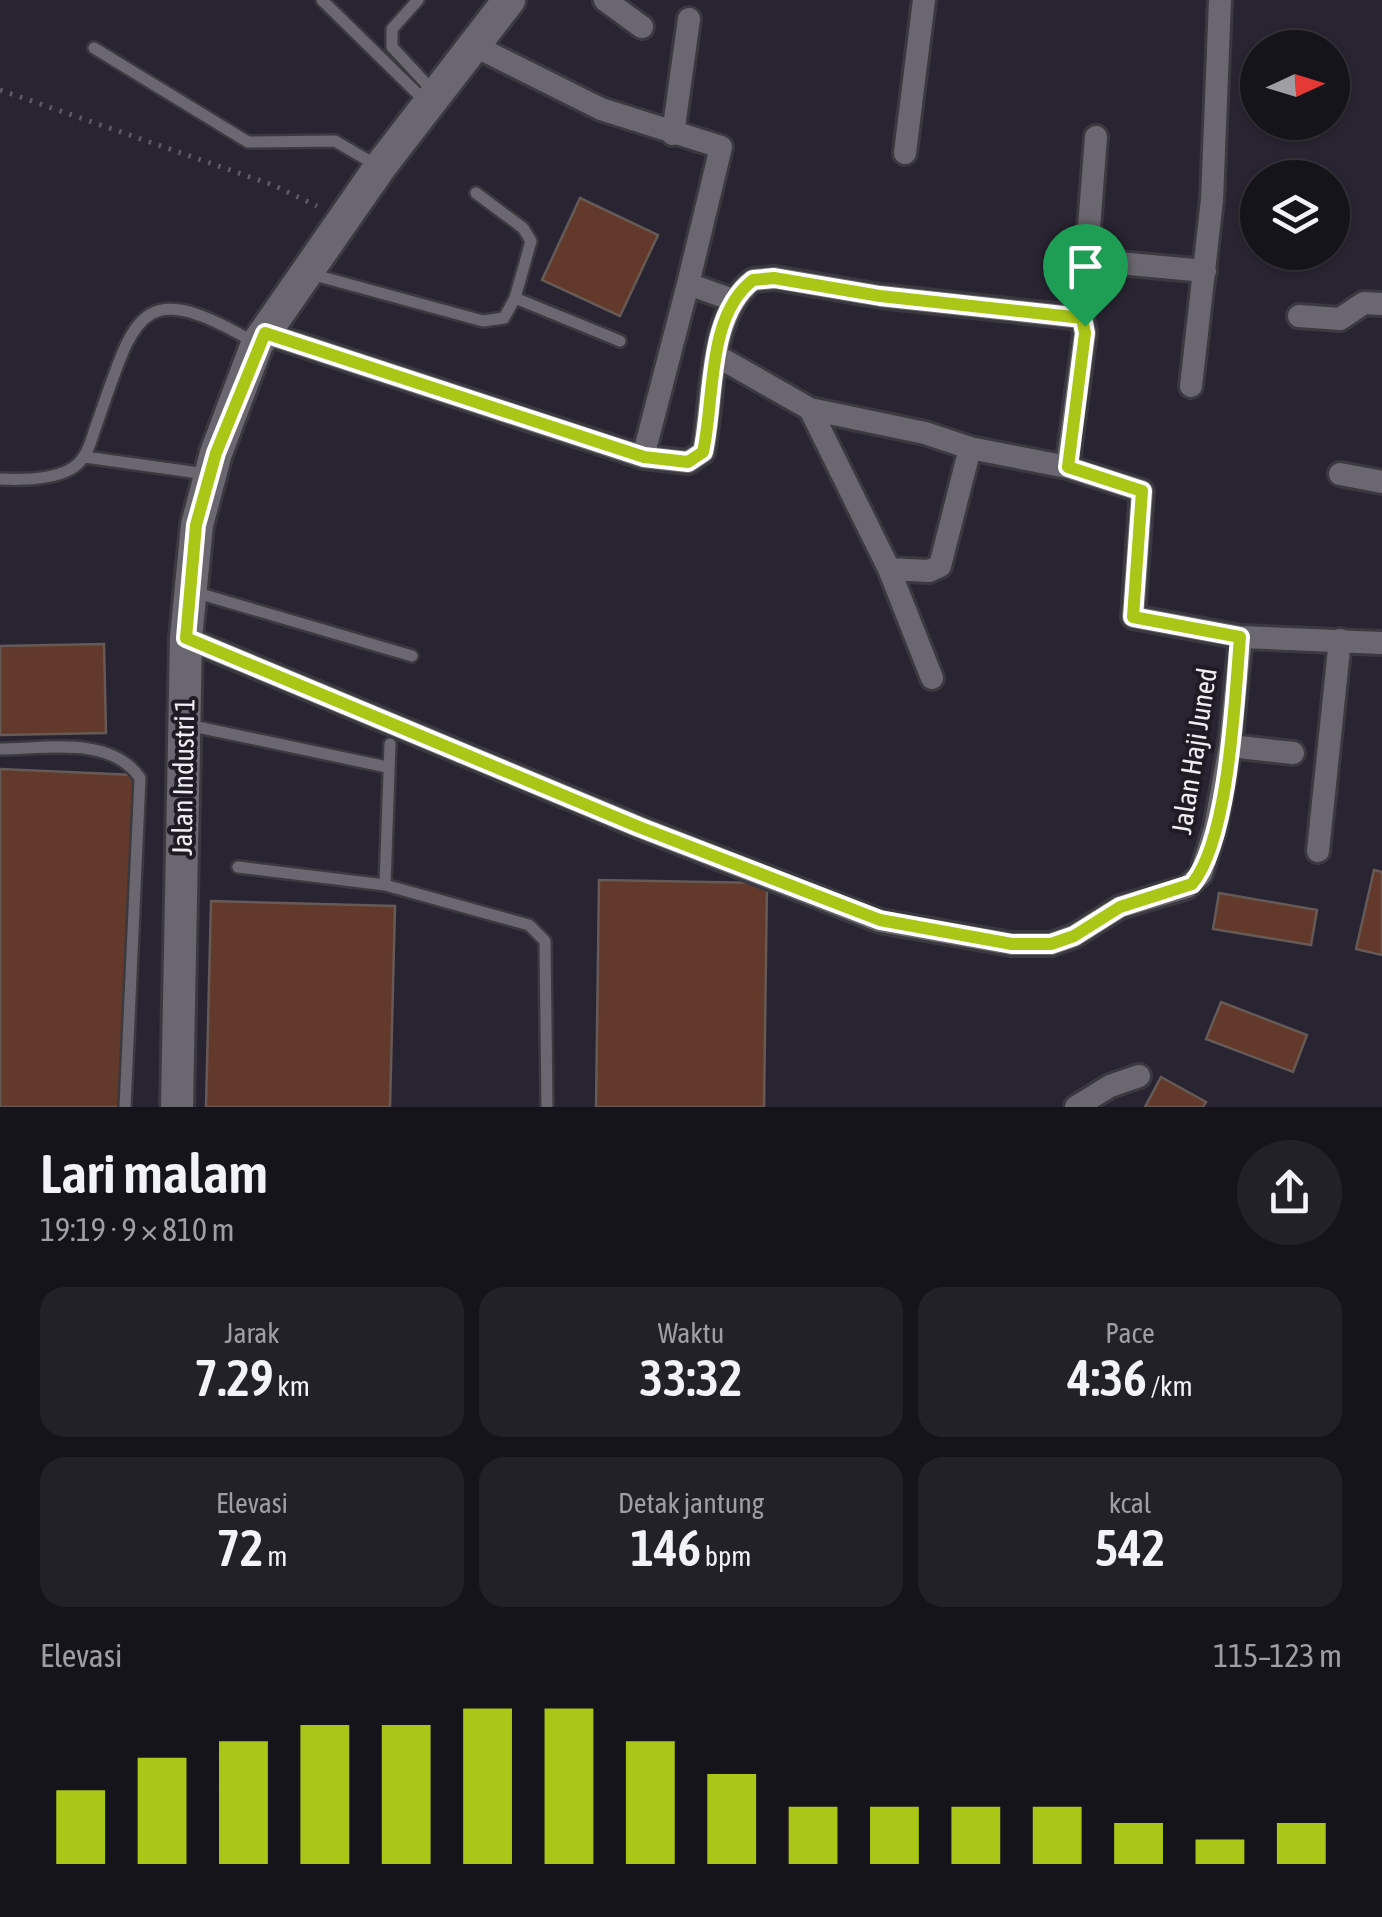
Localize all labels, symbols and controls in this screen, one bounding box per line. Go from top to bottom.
north arrow [1240,30,1350,140]
map controls [1240,30,1350,270]
button: layers [1240,160,1350,270]
pin [1043,224,1128,327]
icon: arrive [1058,239,1113,294]
street label: Jalan Haji Juned [1165,666,1223,836]
street label: Jalan Industri 1 [166,698,200,856]
button: share [1237,1140,1342,1245]
text: Lari malam [40,1142,268,1205]
text: 19:19 · 9 × 810 m [40,1211,234,1248]
text: Jarak [224,1317,280,1349]
text: Waktu [658,1317,724,1349]
text: Pace [1105,1317,1155,1349]
text: 7.29 [194,1349,274,1407]
text: 33:32 [640,1349,742,1407]
text: 4:36 [1067,1349,1147,1407]
text: km [274,1370,310,1402]
text: /km [1147,1370,1193,1402]
text: Elevasi [216,1487,288,1519]
text: Detak jantung [618,1487,764,1519]
text: kcal [1109,1487,1151,1519]
text: 72 [217,1519,264,1577]
text: 146 [630,1519,701,1577]
text: 542 [1095,1519,1165,1577]
text: m [264,1540,288,1572]
text: bpm [701,1540,752,1572]
text: Elevasi [40,1637,122,1674]
text: 115–123 m [1213,1637,1342,1674]

